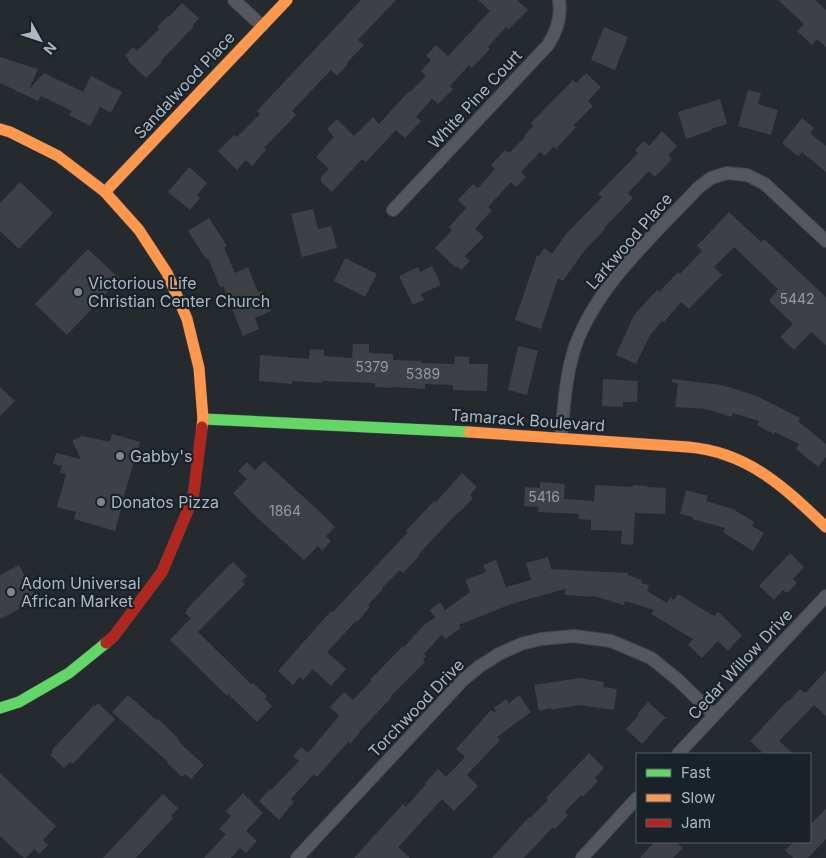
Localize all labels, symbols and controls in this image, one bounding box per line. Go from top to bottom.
north arrow [15,15,65,65]
street label: Sandalwood Place [129,27,239,143]
text: N [40,39,60,58]
street label: White Pine Court [424,46,526,152]
street label: Larkwood Place [582,189,676,293]
place label: Victorious Life Christian Center Church [88,273,270,311]
marker: Victorious Life Christian Center Church [72,286,84,298]
house number: 5442 [779,290,815,307]
house number: 5379 [355,358,389,375]
house number: 5389 [406,365,440,382]
street label: Tamarack Boulevard [450,405,606,435]
place label: Gabby's [130,446,192,466]
marker: Gabby's [114,450,126,462]
house number: 5416 [528,488,560,505]
place label: Donatos Pizza [111,492,219,512]
marker: Donatos Pizza [95,496,107,508]
house number: 1864 [269,502,301,519]
place label: Adom Universal African Market [21,573,141,611]
marker: Adom Universal African Market [5,586,17,598]
street label: Cedar Willow Drive [683,604,797,724]
street label: Torchwood Drive [364,655,468,761]
legend [636,753,811,843]
text: Fast [681,763,711,782]
text: Slow [681,788,715,807]
text: Jam [681,813,711,832]

